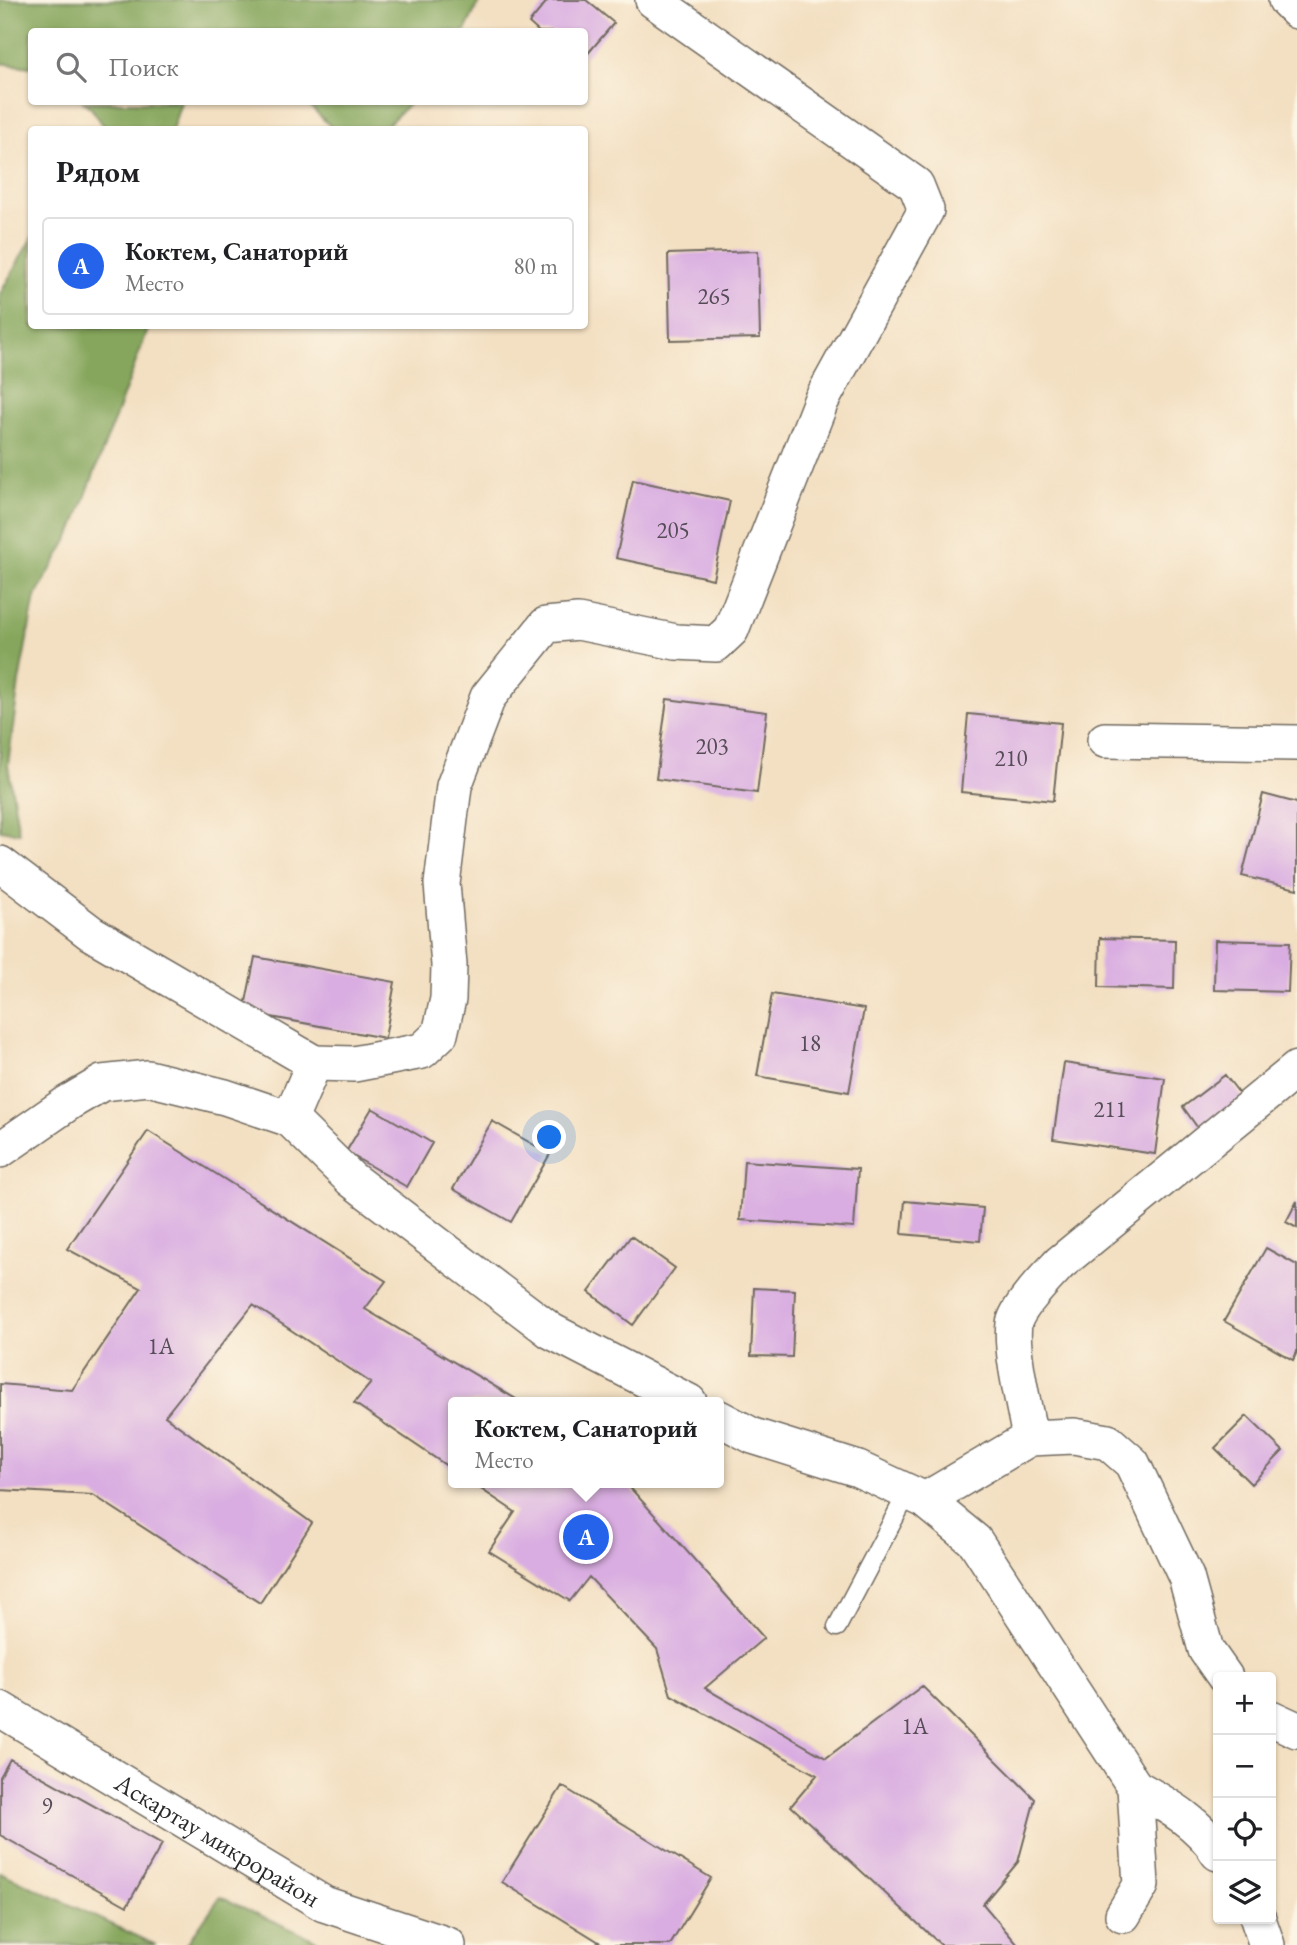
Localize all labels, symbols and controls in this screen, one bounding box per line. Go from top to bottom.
search box [28,28,588,105]
icon: search [52,48,90,86]
text: Поиск [108,50,179,84]
text: Рядом [56,152,140,191]
text: Коктем, Санаторий [125,234,348,268]
text: A [73,251,89,281]
text: 80 m [513,251,558,281]
text: Место [125,268,184,298]
house number: 265 [697,281,731,311]
house number: 205 [656,515,690,545]
house number: 203 [695,731,729,761]
house number: 210 [994,743,1028,773]
house number: 18 [799,1028,821,1058]
house number: 211 [1093,1094,1127,1124]
your location [532,1120,566,1154]
house number: 1А [148,1331,176,1361]
popup [448,1397,724,1488]
text: Коктем, Санаторий [474,1411,698,1445]
text: Место [474,1445,534,1475]
pin: A [563,1511,609,1563]
map controls [1213,1672,1276,1924]
button: + [1213,1672,1276,1735]
house number: 1А [902,1711,930,1741]
button: − [1213,1735,1276,1798]
street label: Аскартау микрорайон [108,1765,327,1915]
house number: 9 [41,1791,53,1821]
button: locate [1213,1798,1276,1861]
button: layers [1213,1861,1276,1924]

